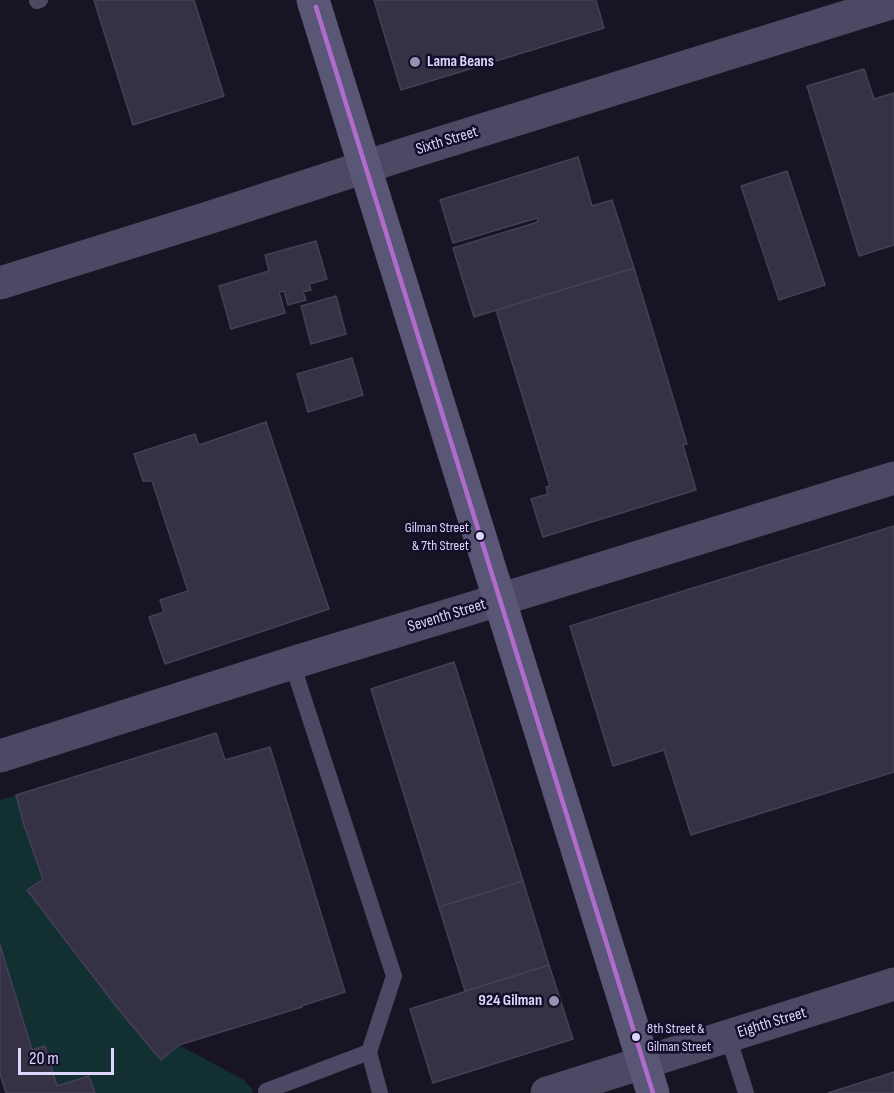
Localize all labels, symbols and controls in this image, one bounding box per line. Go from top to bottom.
place label: Lama Beans [427,52,494,72]
marker: Lama Beans [408,55,422,69]
street label: Sixth Street [414,122,480,160]
place label: Gilman Street & 7th Street [405,520,469,552]
marker: Gilman Street & 7th Street [474,530,486,542]
street label: Seventh Street [406,595,488,637]
place label: 924 Gilman [478,991,542,1011]
marker: 924 Gilman [547,994,561,1008]
street label: Eighth Street [735,1003,809,1043]
place label: 8th Street & Gilman Street [647,1021,711,1054]
marker: 8th Street & Gilman Street [630,1031,642,1043]
scale bar [21,1036,117,1074]
text: 20 m [29,1048,59,1069]

